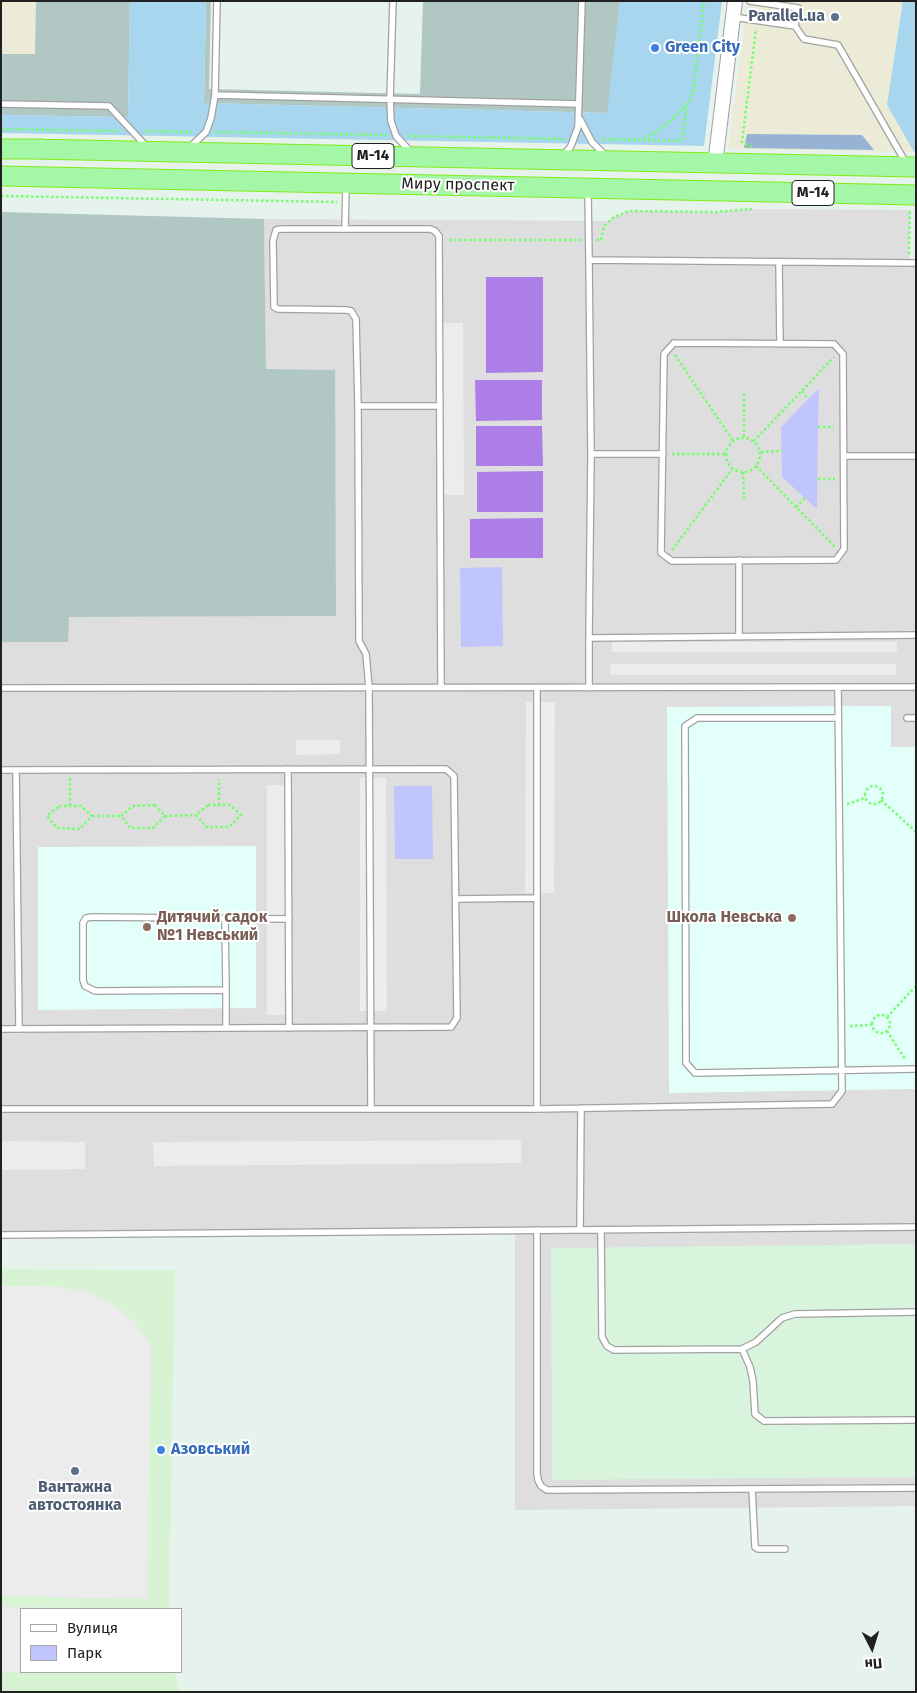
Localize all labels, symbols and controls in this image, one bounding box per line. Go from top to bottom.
place label: Parallel.ua [748,7,825,27]
marker: Parallel.ua [829,11,841,23]
place label: Green City [665,38,740,58]
marker: Green City [649,42,661,54]
road number: М-14 [352,144,394,168]
street label: Миру проспект [401,174,515,196]
road number: М-14 [792,180,834,206]
place label: Дитячий садок №1 Невський [157,908,267,946]
place label: Школа Невська [666,908,782,928]
marker: Школа Невська [786,912,798,924]
marker: Дитячий садок №1 Невський [141,921,153,933]
place label: Азовський [171,1440,250,1460]
marker: Азовський [155,1444,167,1456]
marker: Вантажна автостоянка [69,1465,81,1477]
place label: Вантажна автостоянка [28,1478,122,1516]
legend [20,1608,182,1673]
text: Вулиця [67,1619,118,1637]
north arrow [847,1623,897,1673]
text: Парк [67,1644,102,1662]
text: Пн [864,1654,883,1673]

